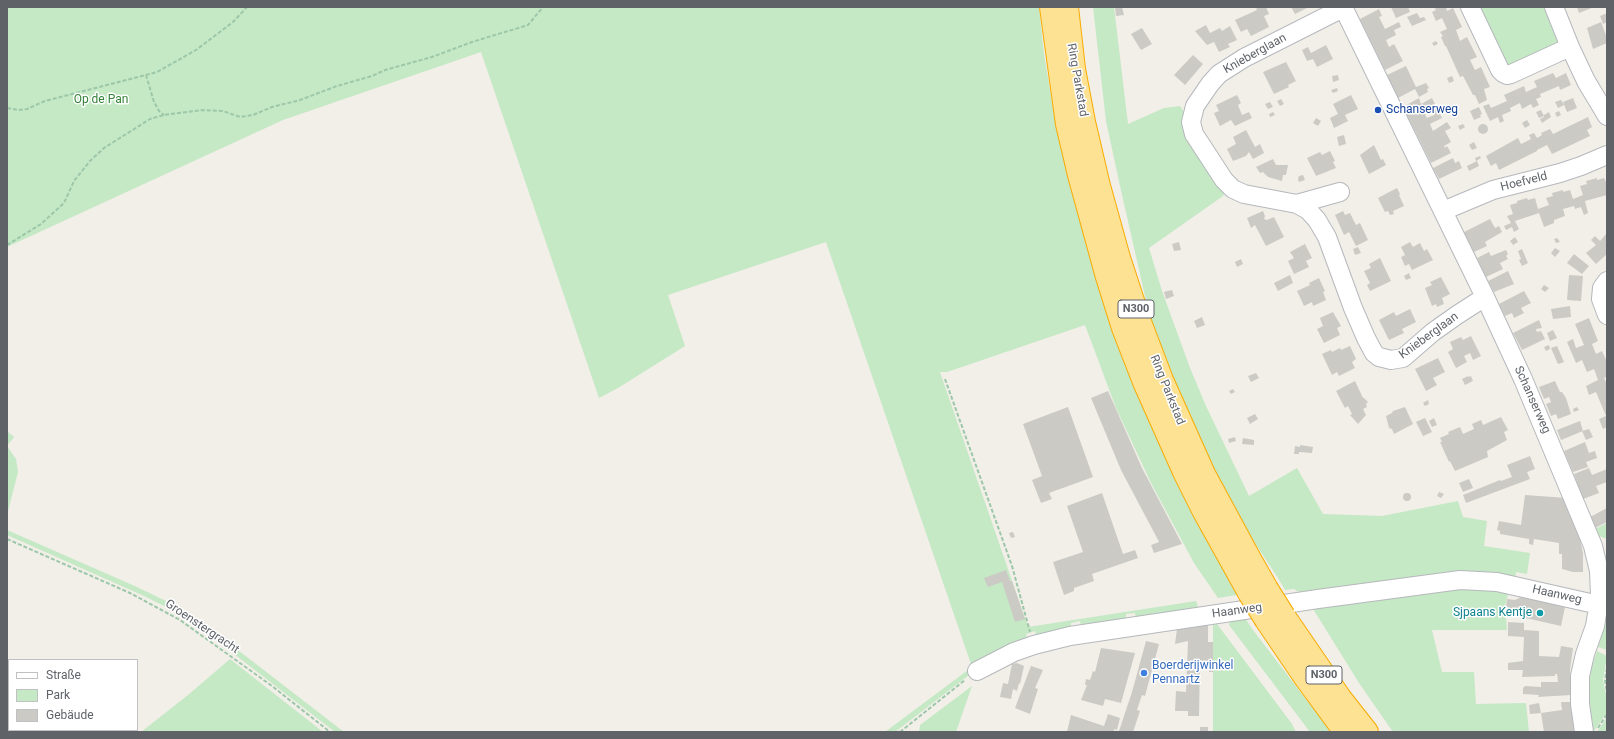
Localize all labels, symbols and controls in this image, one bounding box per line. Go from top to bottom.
street label: Knieberglaan [1221,31,1289,77]
street label: Ring Parkstad [1063,42,1091,118]
park label: Op de Pan [74,93,128,107]
place label: Schanserweg [1386,103,1458,117]
marker: Schanserweg [1373,105,1383,115]
street label: Hoefveld [1499,169,1549,195]
road number: N300 [1118,300,1154,318]
street label: Knieberglaan [1397,310,1461,362]
street label: Ring Parkstad [1146,353,1188,427]
street label: Schanserweg [1511,364,1553,436]
street label: Haanweg [1531,582,1583,608]
street label: Groenstergracht [162,597,242,657]
street label: Haanweg [1211,600,1263,622]
place label: Sjpaans Kentje [1453,606,1532,620]
marker: Sjpaans Kentje [1535,608,1545,618]
legend [8,659,138,731]
place label: Boerderijwinkel Pennartz [1152,659,1233,687]
road number: N300 [1306,666,1342,684]
text: Straße [46,668,81,682]
marker: Boerderijwinkel Pennartz [1139,668,1149,678]
text: Park [46,688,70,702]
text: Gebäude [46,708,94,722]

